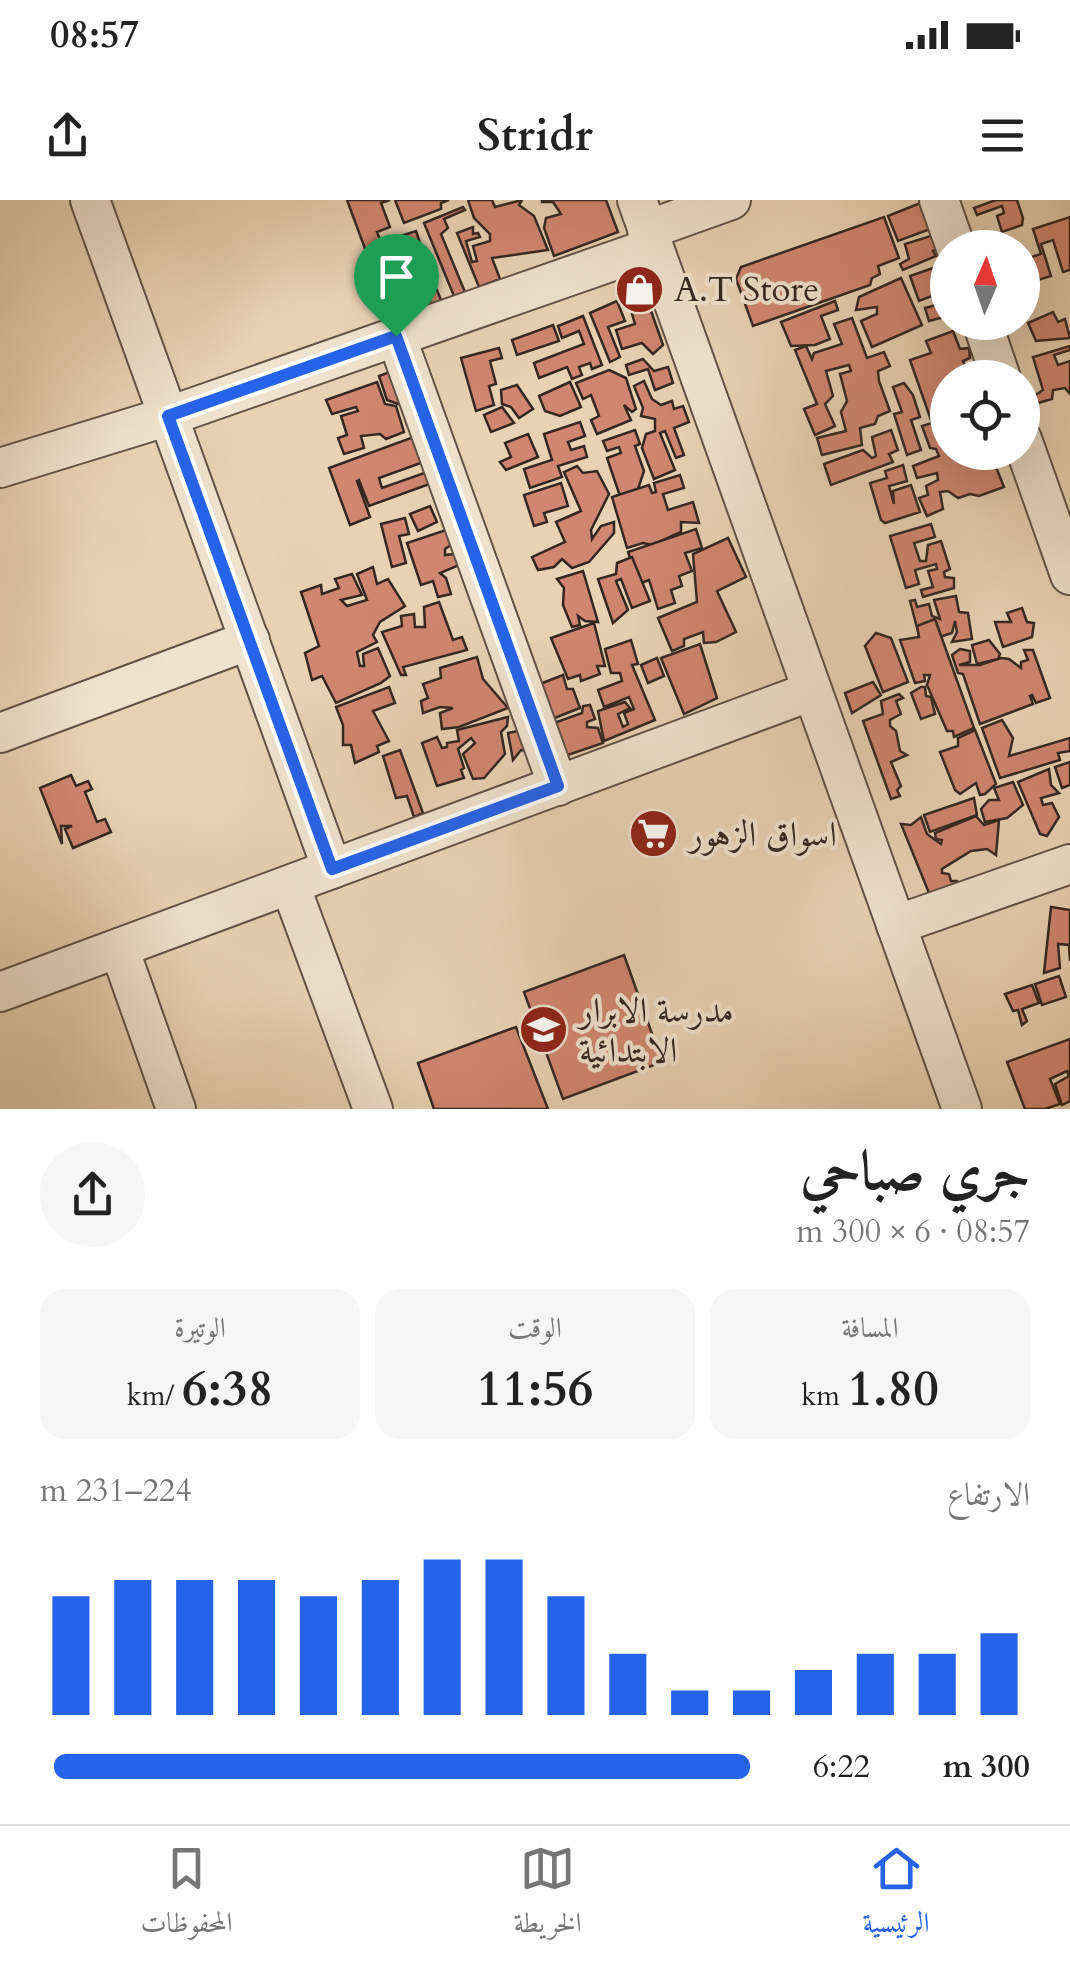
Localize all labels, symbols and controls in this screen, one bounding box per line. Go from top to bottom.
text: 08:57 [50,9,139,61]
text: Stridr [477,105,593,166]
icon: share [40,108,95,163]
icon: menu [975,108,1030,163]
north arrow [930,230,1040,340]
map controls [930,230,1040,470]
pin [354,234,439,337]
icon: arrive [369,249,424,304]
shop icon: A.T Store [613,263,665,315]
place label: A.T Store [674,266,819,314]
button: locate [930,360,1040,470]
supermarket icon: اسواق الزهور [628,808,680,860]
place label: اسواق الزهور [686,811,837,859]
place label: مدرسة الابرار الابتدائية [576,987,734,1075]
school or university icon: مدرسة الابرار الابتدائية [518,1004,570,1056]
text: جري صباحي [800,1135,1030,1209]
button: share [40,1142,145,1247]
text: 08:57 · 6 × 300 m [796,1210,1030,1254]
text: الوتيرة [174,1309,226,1347]
text: الوقت [508,1309,562,1347]
text: المسافة [841,1309,899,1347]
text: 6:38 [182,1355,273,1423]
text: 11:56 [477,1355,593,1423]
text: 1.80 [847,1355,939,1423]
text: /km [127,1377,182,1415]
text: km [801,1377,847,1415]
text: 224–231 m [40,1469,192,1513]
text: الارتفاع [947,1473,1030,1517]
text: 6:22 [813,1745,870,1789]
text: 300 m [943,1745,1030,1789]
tab: المحفوظات [140,1841,233,1950]
tab: الخريطة [513,1841,582,1950]
tab: الرئيسية [862,1841,930,1950]

